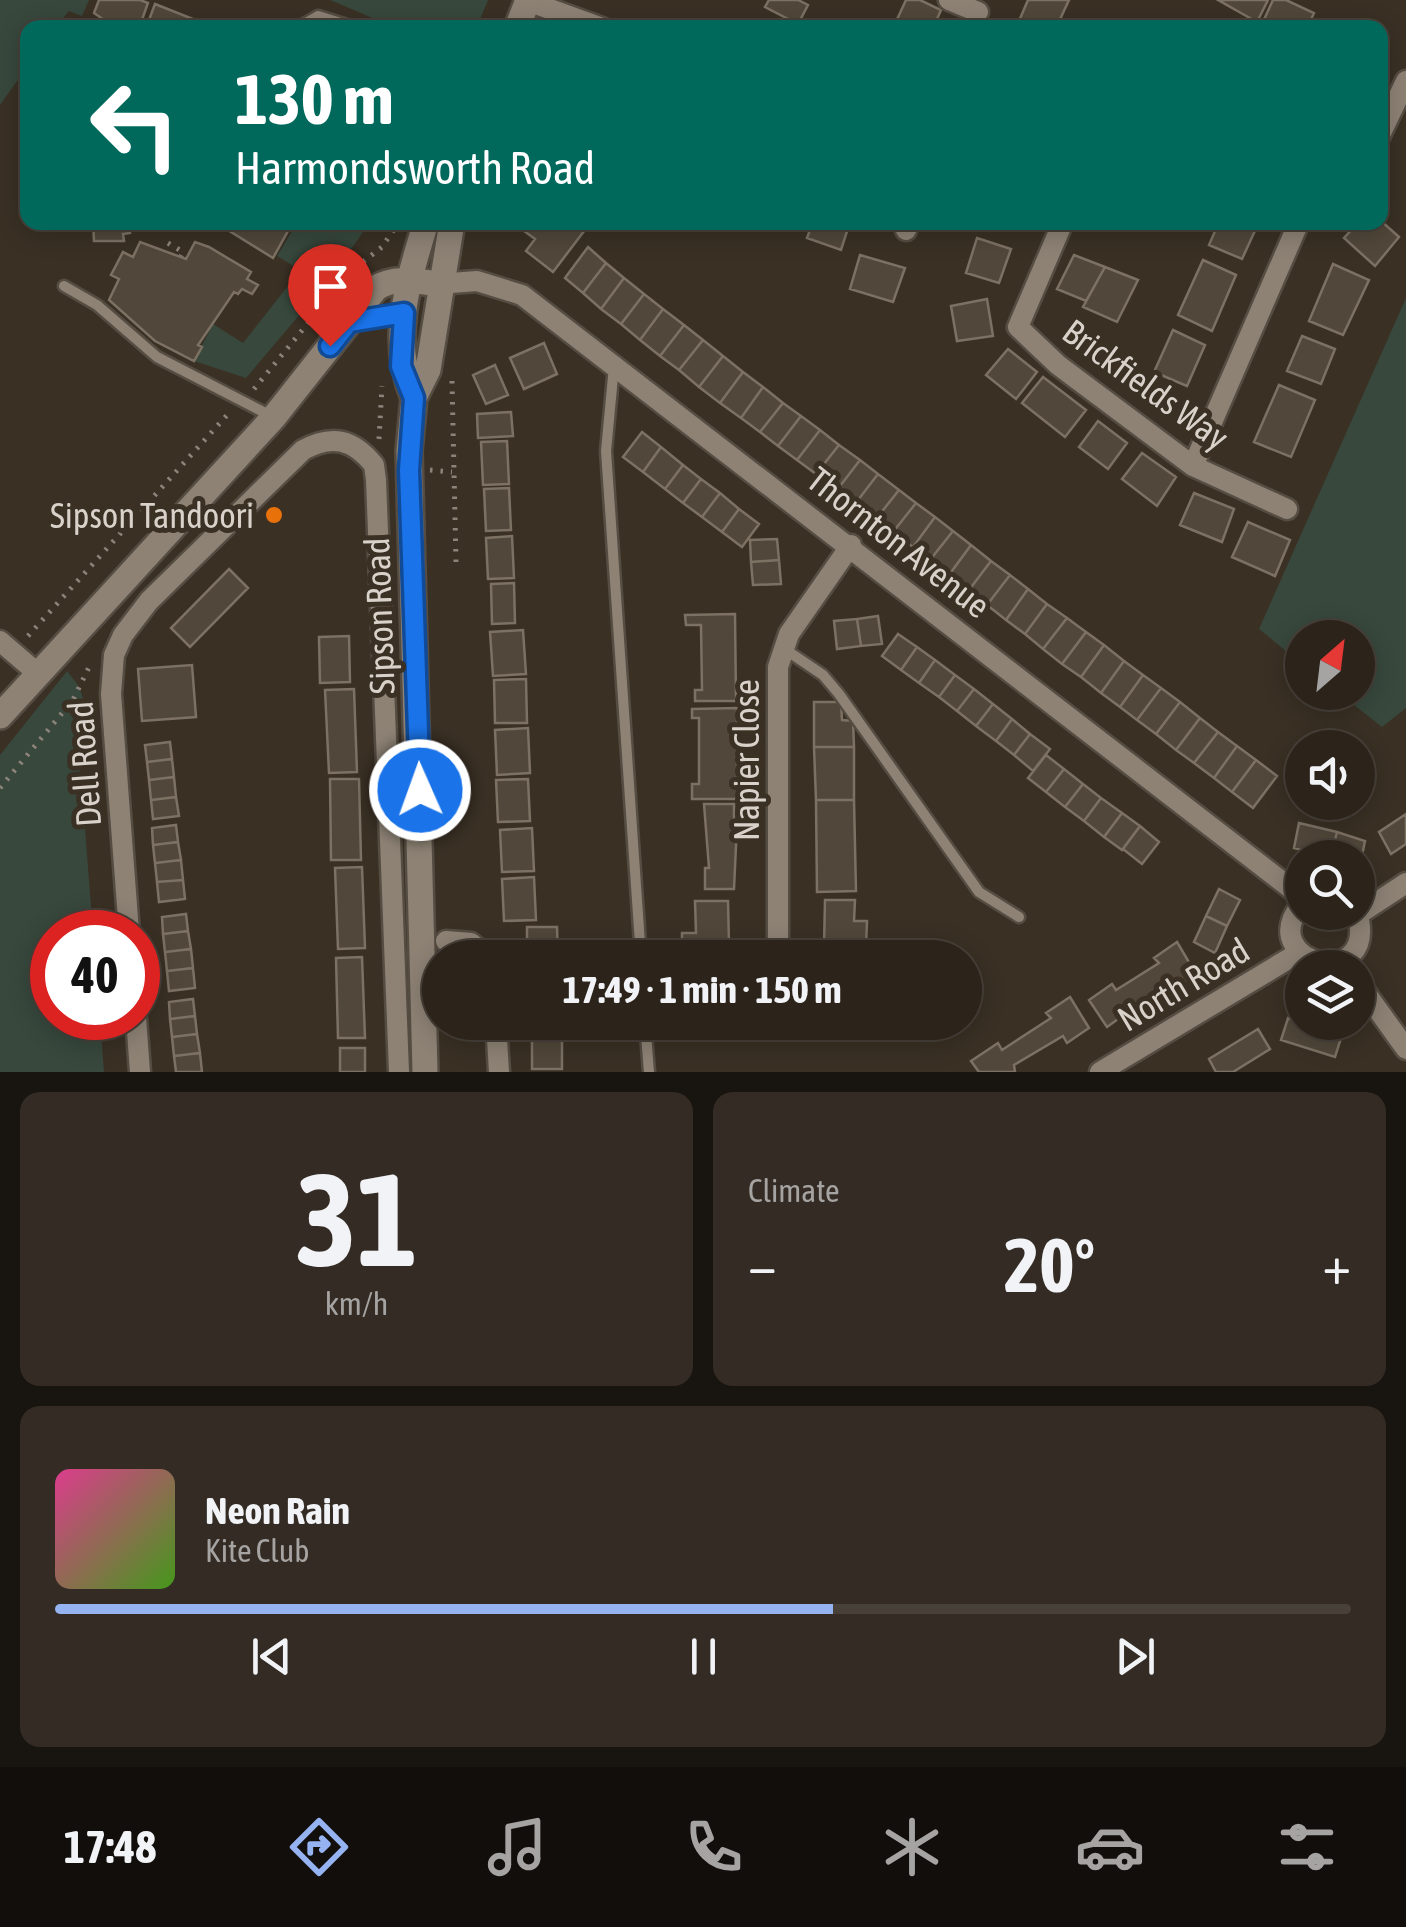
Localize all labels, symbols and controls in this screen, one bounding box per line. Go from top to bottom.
text: 130 m [235,59,394,139]
icon: left [70,60,200,190]
text: Harmondsworth Road [235,142,595,194]
pin [288,244,373,347]
icon: arrive [303,259,358,314]
street label: Brickfields Way [1056,311,1236,457]
street label: Thornton Avenue [800,458,998,626]
place label: Sipson Tandoori [50,495,254,535]
marker: Sipson Tandoori [263,504,285,526]
street label: Sipson Road [356,537,402,695]
north arrow [1285,620,1375,710]
map controls [1285,620,1375,1040]
street label: Napier Close [726,679,766,841]
street label: Dell Road [60,700,108,828]
button: sound [1285,730,1375,820]
position arrow [368,738,472,842]
button: search [1285,840,1375,930]
speed limit sign: 40 [30,910,160,1040]
street label: North Road [1110,929,1256,1039]
button: layers [1285,950,1375,1040]
text: 17:49 · 1 min · 150 m [562,968,842,1011]
text: 31 [295,1145,418,1294]
text: Climate [748,1172,840,1209]
text: 20° [1004,1222,1095,1308]
text: − [748,1233,777,1296]
text: + [1322,1233,1351,1296]
text: km/h [325,1285,388,1322]
text: Neon Rain [205,1489,350,1532]
text: Kite Club [205,1532,309,1569]
icon: previous [244,1629,299,1684]
icon: pause [676,1629,731,1684]
icon: next [1108,1629,1163,1684]
icon: directions [284,1812,354,1882]
icon: music [482,1812,552,1882]
icon: phone [679,1812,749,1882]
icon: climate [877,1812,947,1882]
icon: car [1075,1812,1145,1882]
icon: filters [1272,1812,1342,1882]
text: 17:48 [64,1821,156,1873]

